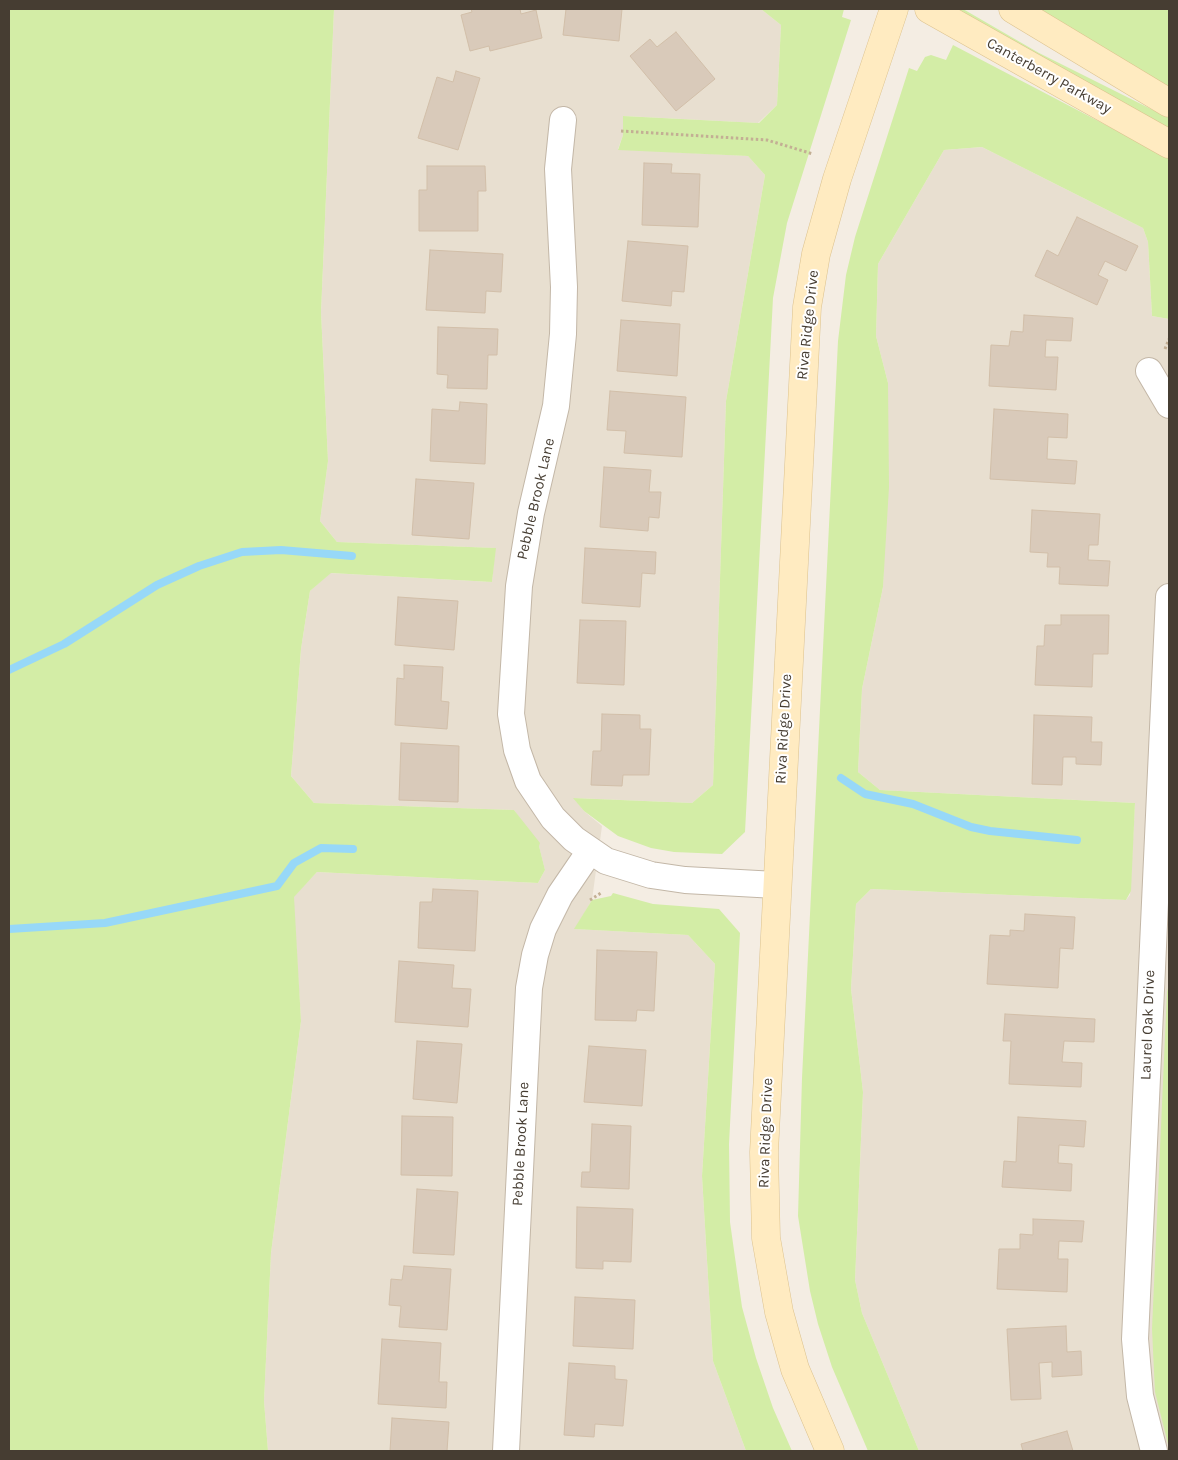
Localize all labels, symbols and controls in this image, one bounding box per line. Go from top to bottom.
street label: Canterberry Parkway [984,34,1114,118]
street label: Riva Ridge Drive [793,269,823,381]
street label: Pebble Brook Lane [513,436,559,562]
street label: Riva Ridge Drive [772,673,796,785]
street label: Laurel Oak Drive [1137,970,1159,1080]
street label: Riva Ridge Drive [755,1078,777,1188]
street label: Pebble Brook Lane [509,1081,533,1207]

